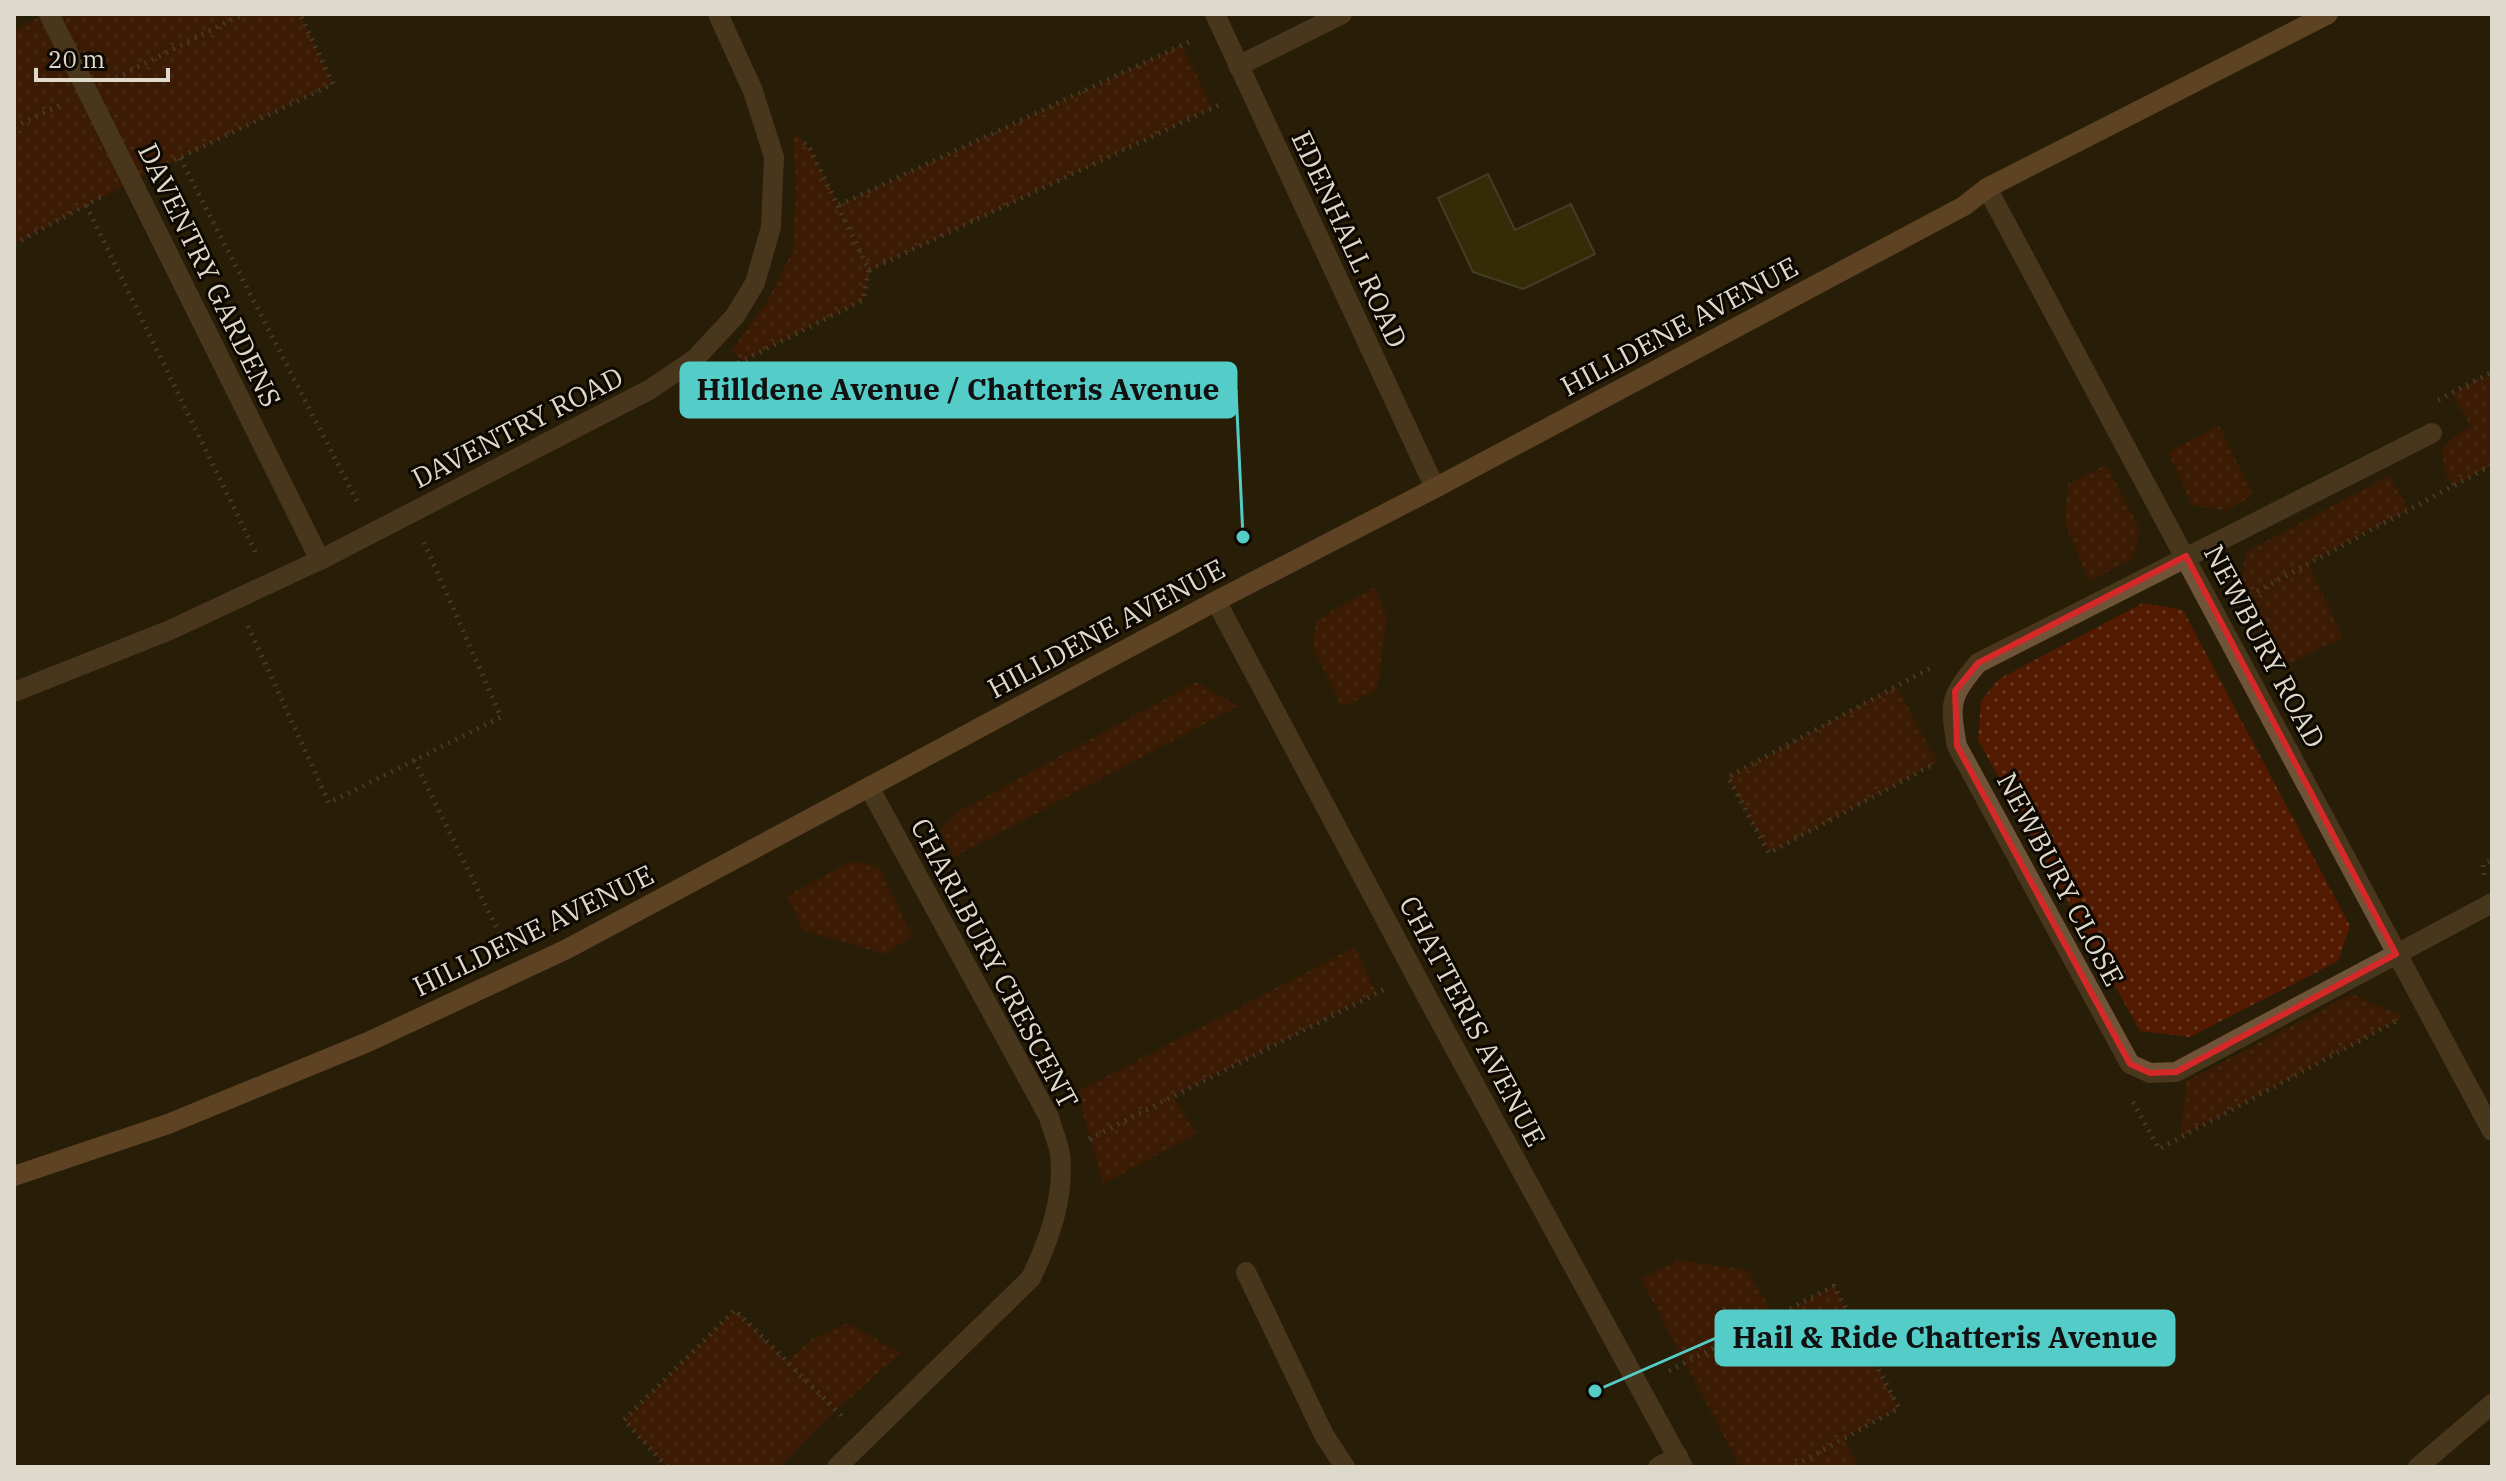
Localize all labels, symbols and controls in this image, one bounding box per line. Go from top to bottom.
scale bar [36,32,168,82]
text: 20 m [48,43,105,75]
street label: EDENHALL ROAD [1284,125,1416,353]
street label: DAVENTRY GARDENS [130,137,290,413]
street label: HILLDENE AVENUE [1554,248,1804,404]
street label: DAVENTRY ROAD [405,358,629,496]
callout: Hilldene Avenue / Chatteris Avenue [681,363,1236,417]
text: Hilldene Avenue / Chatteris Avenue [696,369,1220,408]
street label: NEWBURY ROAD [2196,538,2334,754]
street label: HILLDENE AVENUE [981,550,1231,706]
street label: NEWBURY CLOSE [1989,766,2133,992]
street label: CHARLBURY CRESCENT [903,811,1087,1115]
street label: HILLDENE AVENUE [406,856,660,1004]
street label: CHATTERIS AVENUE [1391,889,1555,1153]
callout: Hail & Ride Chatteris Avenue [1716,1311,2174,1365]
text: Hail & Ride Chatteris Avenue [1732,1317,2158,1356]

